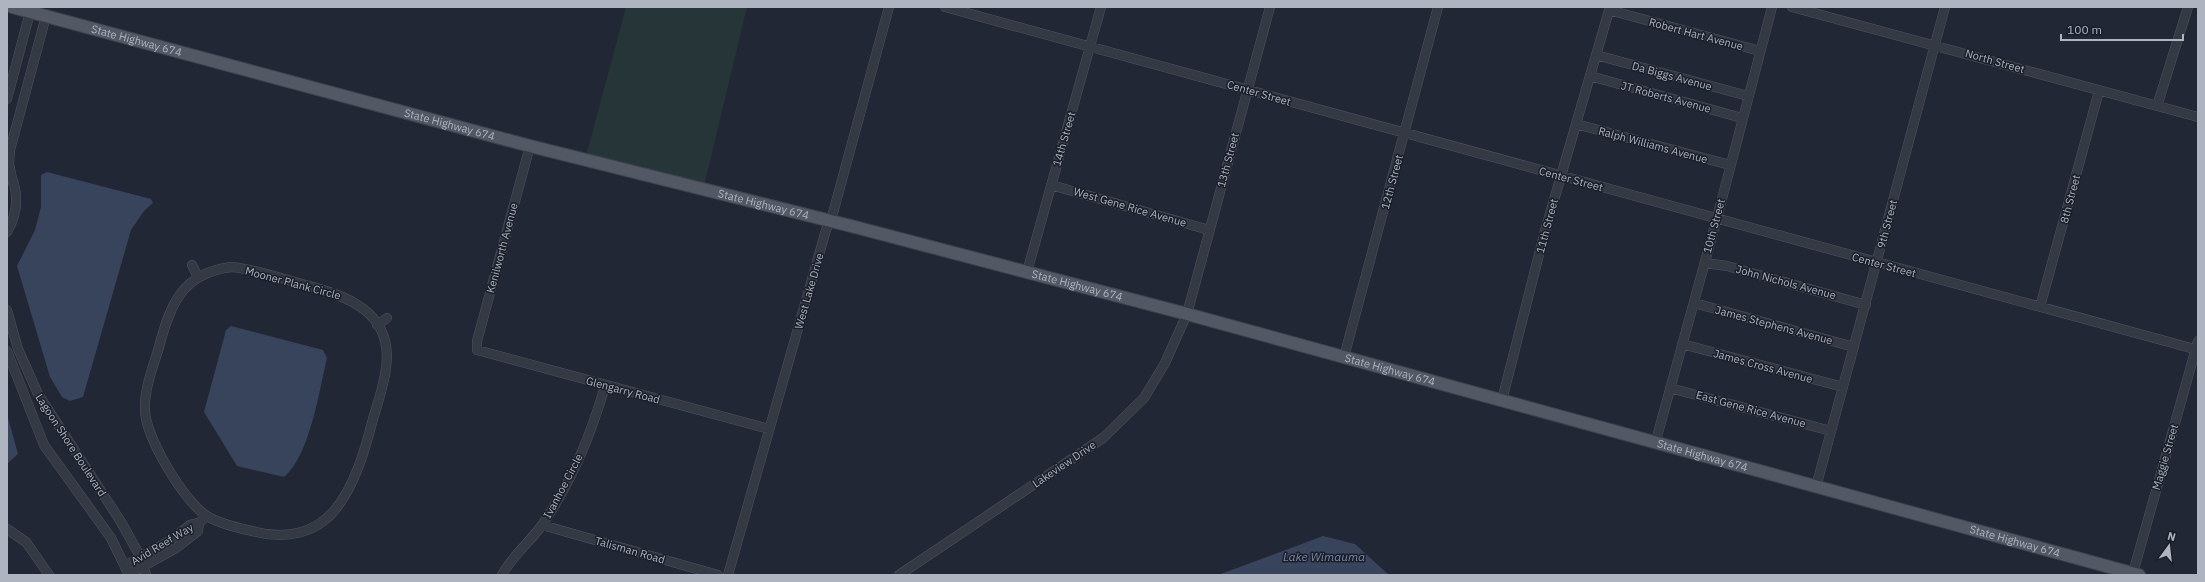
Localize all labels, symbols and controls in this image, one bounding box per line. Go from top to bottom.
street label: Robert Hart Avenue [1647,15,1745,53]
scale bar [2061,16,2183,42]
street label: State Highway 674 [90,22,184,59]
text: 100 m [2067,22,2102,37]
street label: North Street [1964,46,2026,76]
street label: Da Biggs Avenue [1631,59,1713,93]
street label: Center Street [1225,77,1293,109]
street label: JT Roberts Avenue [1619,78,1713,116]
street label: State Highway 674 [403,106,497,143]
street label: 14th Street [1050,110,1078,168]
street label: Ralph Williams Avenue [1597,124,1709,166]
street label: 13th Street [1214,131,1242,189]
street label: 12th Street [1378,153,1406,211]
street label: Center Street [1537,164,1605,194]
street label: 8th Street [2057,173,2083,225]
street label: West Gene Rice Avenue [1072,184,1188,230]
street label: State Highway 674 [717,186,811,222]
street label: 11th Street [1533,197,1561,255]
street label: 10th Street [1700,197,1728,255]
street label: 9th Street [1874,198,1900,250]
street label: Kenilworth Avenue [483,201,521,295]
street label: Center Street [1850,250,1918,280]
street label: West Lake Drive [791,251,827,331]
street label: John Nichols Avenue [1734,262,1838,302]
street label: Mooner Plank Circle [244,263,342,303]
street label: State Highway 674 [1030,267,1125,304]
street label: James Stephens Avenue [1714,303,1834,347]
street label: James Cross Avenue [1712,346,1814,386]
street label: State Highway 674 [1343,351,1437,389]
street label: Glengarry Road [584,373,662,407]
street label: East Gene Rice Avenue [1695,388,1807,430]
street label: Lagoon Shore Boulevard [33,391,109,499]
street label: Maggie Street [2149,422,2181,492]
street label: State Highway 674 [1656,436,1750,475]
street label: Lakeview Drive [1030,438,1098,490]
street label: Ivanhoe Circle [540,451,586,521]
street label: Avid Reef Way [128,520,196,568]
street label: State Highway 674 [1968,522,2062,560]
north arrow [2149,526,2189,566]
text: N [2166,529,2177,544]
street label: Talisman Road [593,533,667,567]
water label: Lake Wimauma [1283,549,1365,564]

